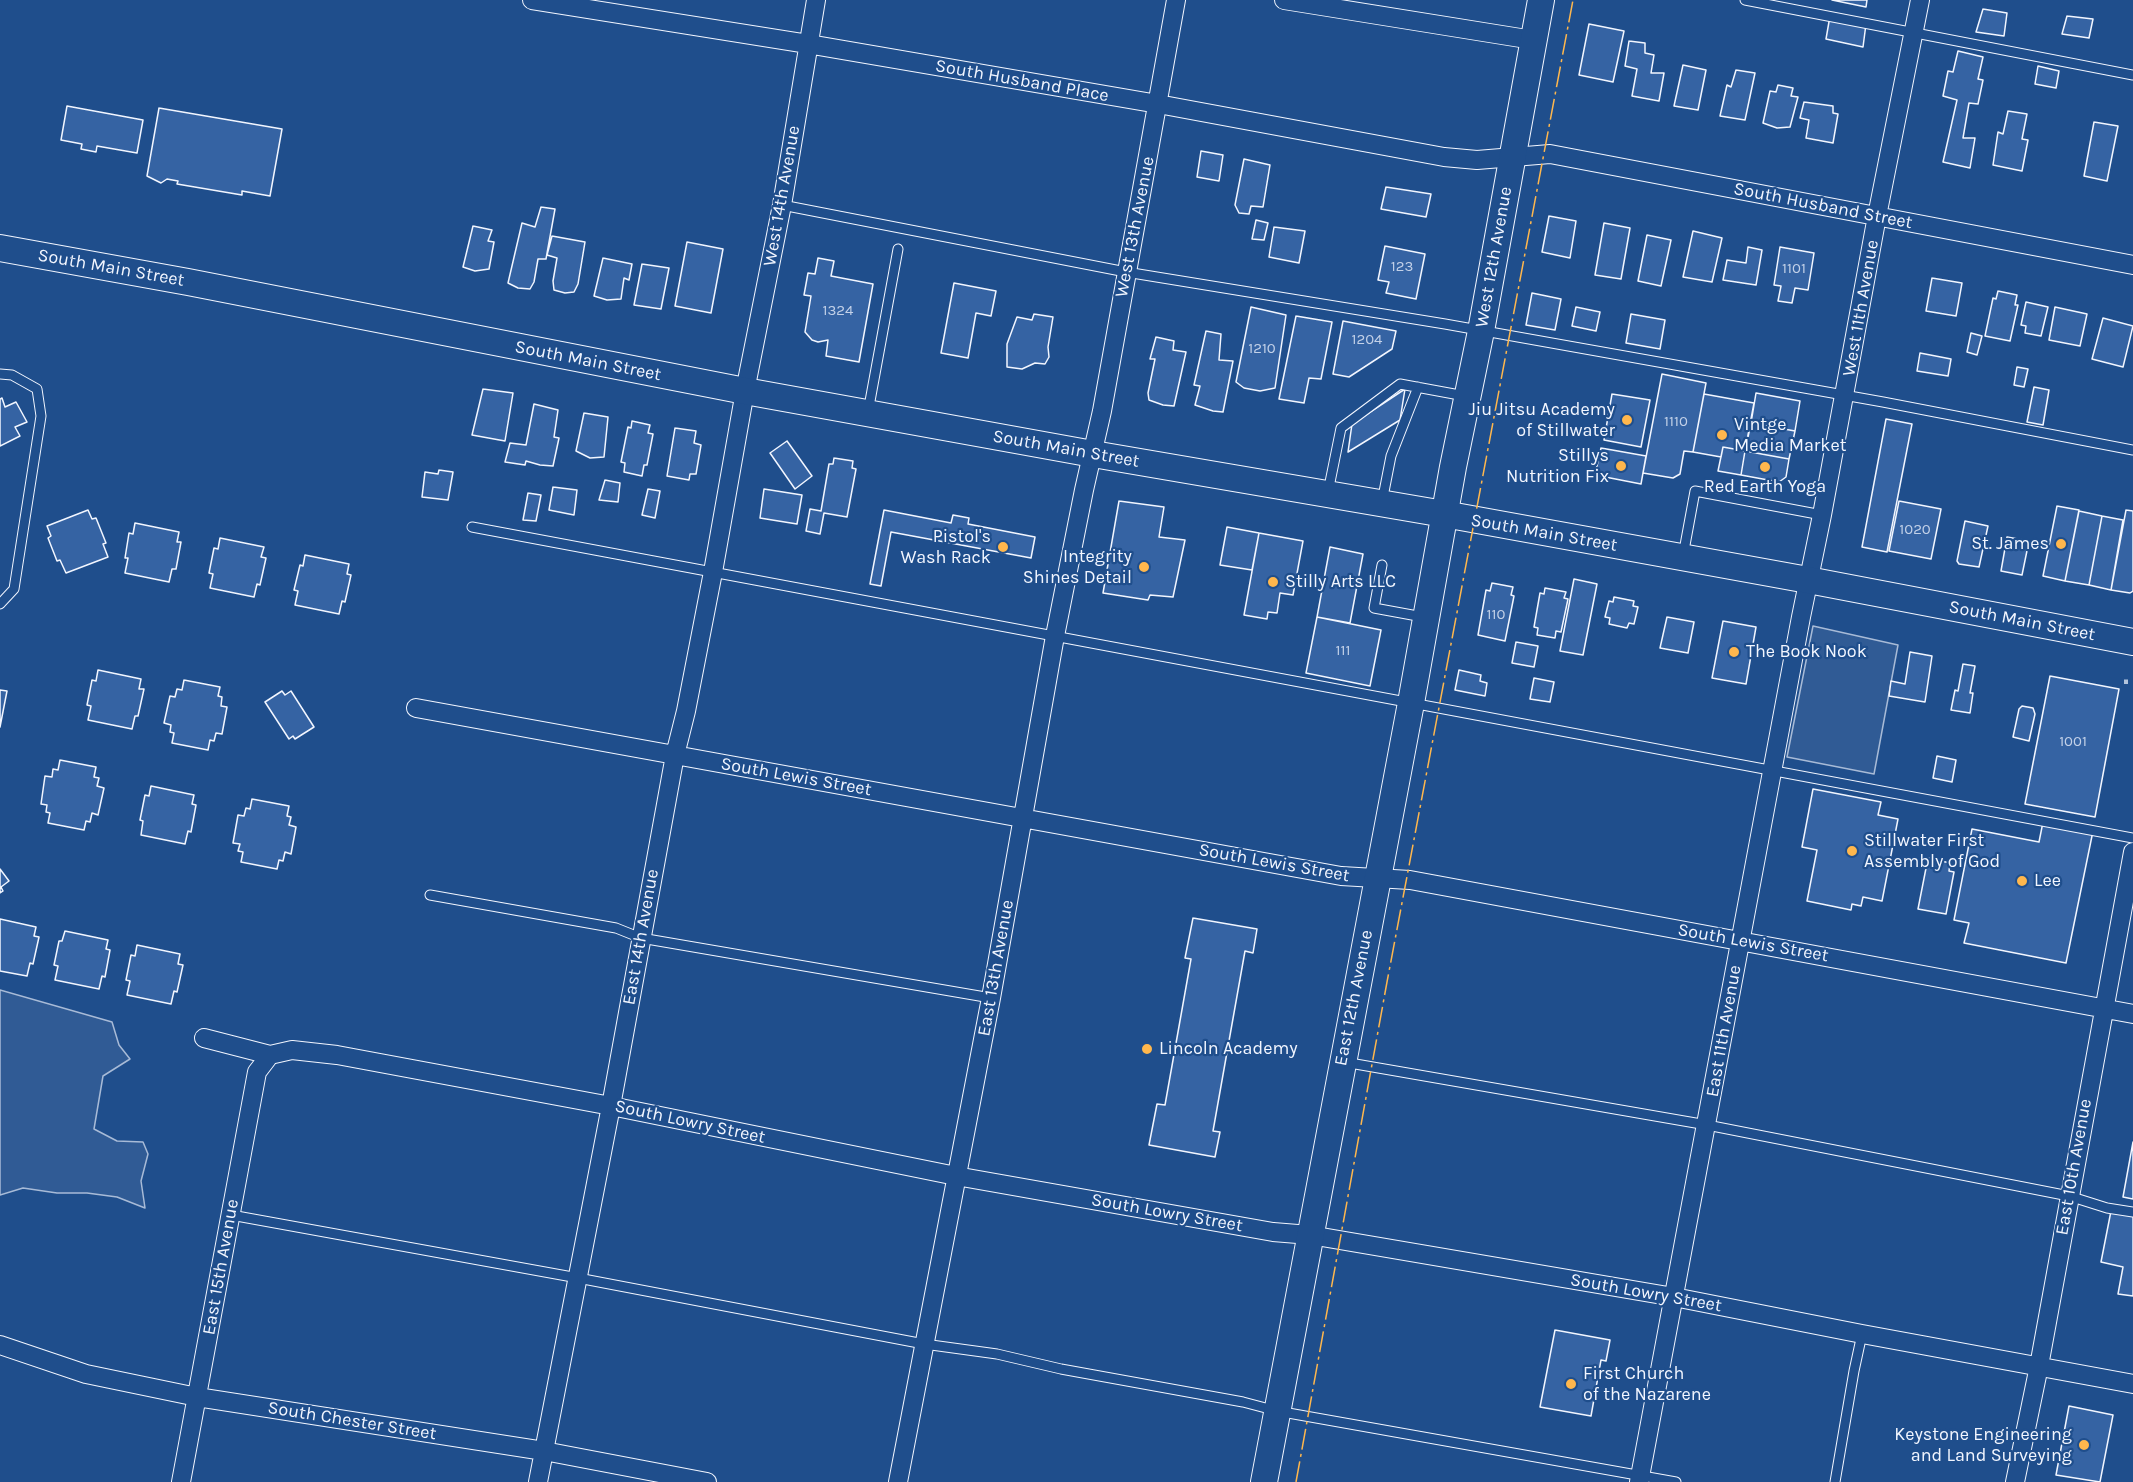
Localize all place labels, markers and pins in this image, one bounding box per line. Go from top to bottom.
place label: Jiu Jitsu Academy of Stillwater [1469,399,1615,442]
marker: Jiu Jitsu Academy of Stillwater [1620,413,1634,427]
place label: Vintge Media Market [1734,414,1847,456]
marker: Vintge Media Market [1715,428,1729,442]
place label: Stillys Nutrition Fix [1506,445,1609,488]
marker: Stillys Nutrition Fix [1614,459,1628,473]
marker: Red Earth Yoga [1758,460,1772,474]
place label: Red Earth Yoga [1704,476,1826,498]
place label: Pistol's Wash Rack [901,526,991,568]
place label: St. James [1971,533,2049,555]
marker: St. James [2054,537,2068,551]
marker: Pistol's Wash Rack [996,540,1010,554]
place label: Integrity Shines Detail [1023,546,1132,588]
marker: Integrity Shines Detail [1137,560,1151,574]
place label: Stilly Arts LLC [1285,571,1396,593]
marker: Stilly Arts LLC [1266,575,1280,589]
place label: The Book Nook [1746,641,1867,663]
marker: The Book Nook [1727,645,1741,659]
place label: Stillwater First Assembly of God [1864,830,2000,872]
marker: Stillwater First Assembly of God [1845,844,1859,858]
place label: Lee [2034,870,2061,892]
marker: Lee [2015,874,2029,888]
place label: Lincoln Academy [1159,1038,1298,1060]
marker: Lincoln Academy [1140,1042,1154,1056]
place label: First Church of the Nazarene [1583,1363,1711,1406]
marker: First Church of the Nazarene [1564,1377,1578,1391]
place label: Keystone Engineering and Land Surveying [1894,1424,2072,1466]
marker: Keystone Engineering and Land Surveying [2077,1438,2091,1452]

